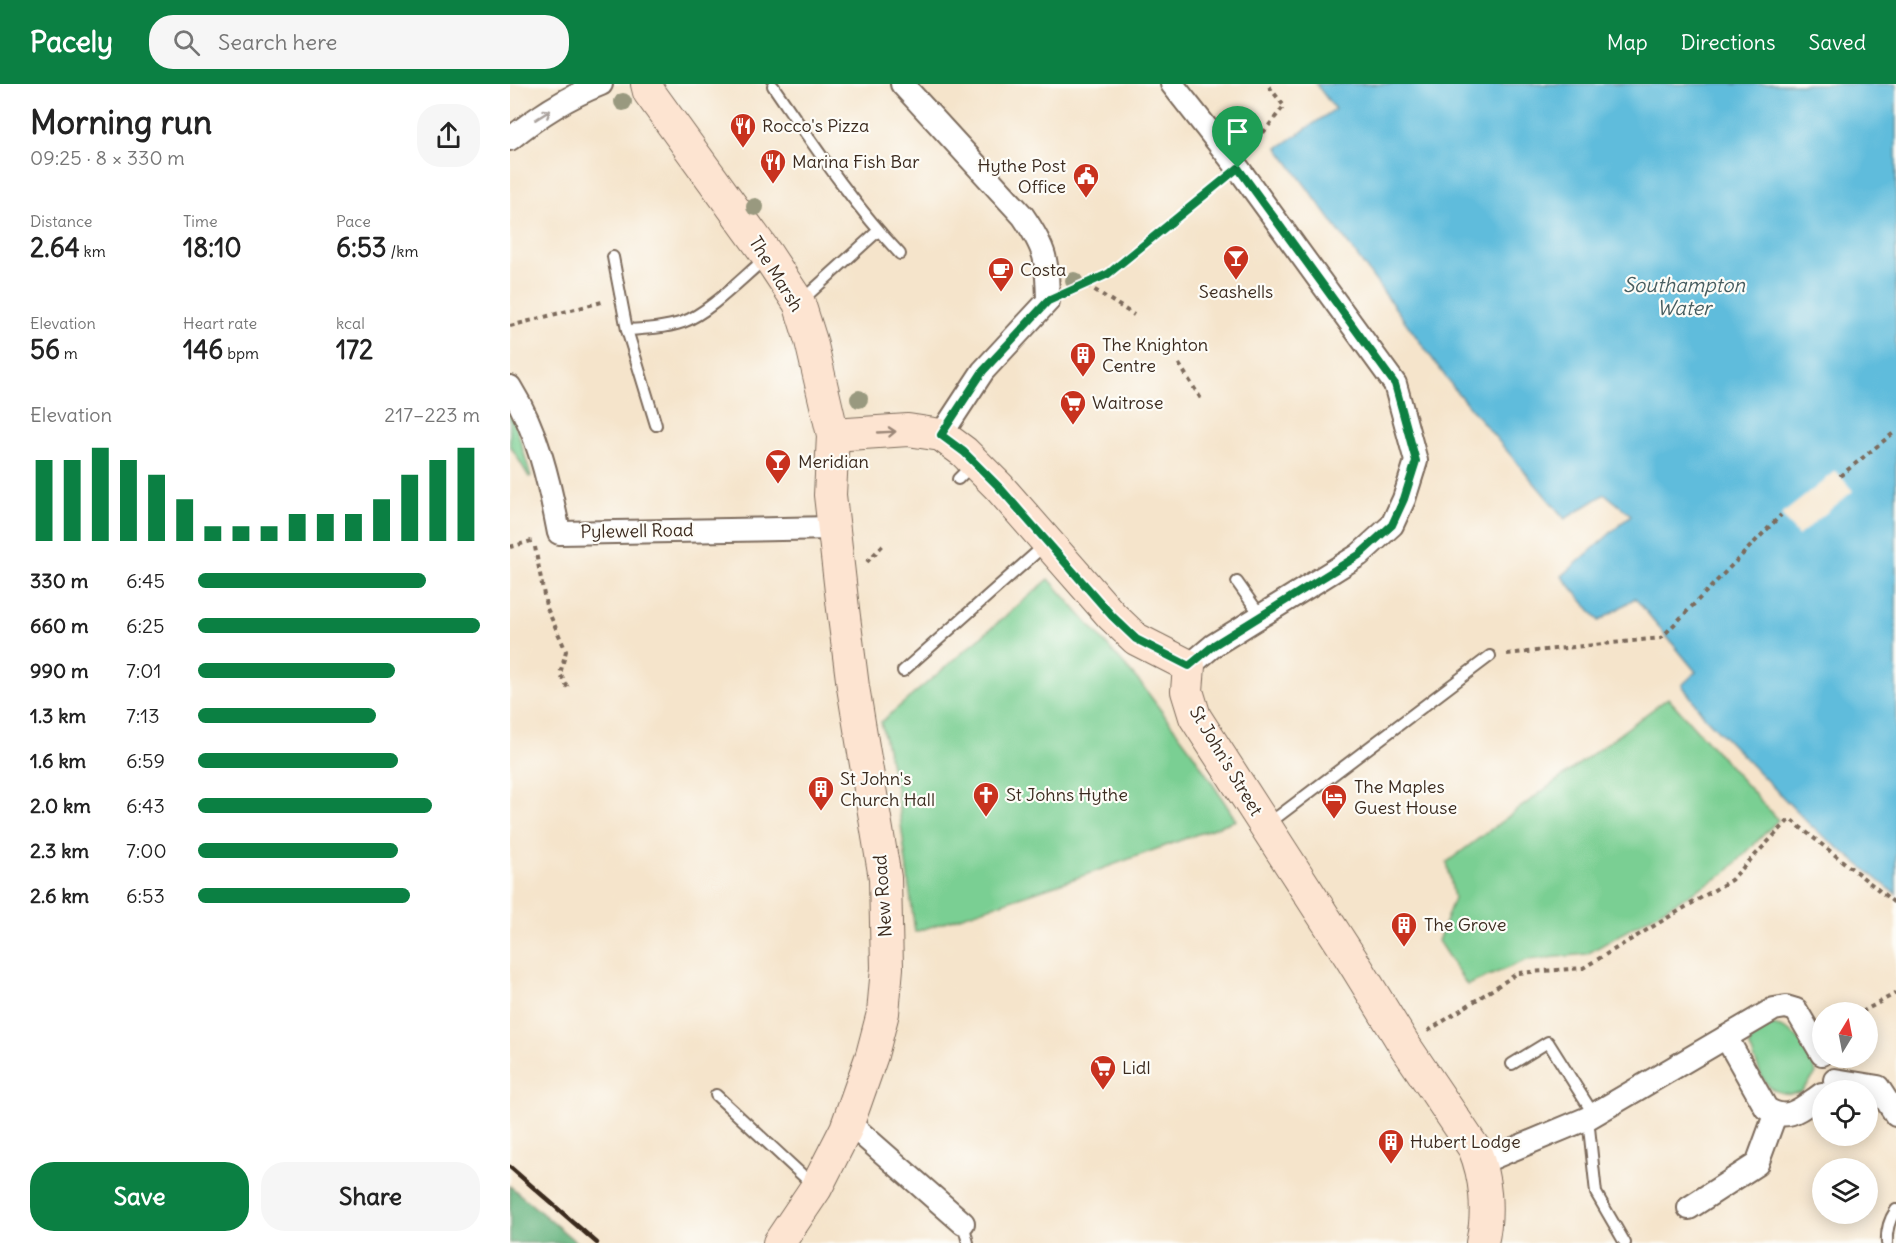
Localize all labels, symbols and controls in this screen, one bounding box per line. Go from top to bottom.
search box [149,15,569,69]
text: Pacely [30,24,113,60]
icon: search [170,26,203,59]
text: Search here [218,28,337,56]
text: Map [1607,29,1648,56]
text: Directions [1681,29,1775,56]
text: Saved [1808,29,1866,56]
text: Morning run [30,101,212,143]
button: share [417,104,480,167]
pin [1212,106,1263,168]
one-way arrow [534,109,551,121]
restaurant icon: Rocco's Pizza [728,111,758,149]
place label: Rocco's Pizza [762,114,869,137]
icon: arrive [1221,115,1254,148]
text: 09:25 · 8 × 330 m [30,145,185,170]
restaurant icon: Marina Fish Bar [758,147,788,185]
place label: Marina Fish Bar [792,150,920,173]
place label: Hythe Post Office [978,154,1066,198]
public building icon: Hythe Post Office [1071,161,1101,199]
text: Distance [30,211,92,231]
text: Time [183,211,218,231]
text: Pace [336,211,371,231]
text: 2.64 [30,231,80,264]
text: 18:10 [183,231,242,264]
text: 6:53 [336,231,387,264]
street label: The Marsh [744,232,809,316]
text: km [80,241,106,261]
text: /km [387,241,418,261]
bar icon: Seashells [1221,243,1251,281]
cafe icon: Costa [986,255,1016,293]
place label: Costa [1020,258,1066,281]
water label: Southampton Water [1623,272,1745,320]
place label: Seashells [1199,280,1273,303]
text: Elevation [30,313,96,333]
text: Heart rate [183,313,257,333]
text: kcal [336,313,365,333]
text: 56 [30,333,60,366]
text: 146 [183,333,223,366]
text: 172 [336,333,373,366]
place label: The Knighton Centre [1102,333,1208,377]
building icon: The Knighton Centre [1068,340,1098,378]
text: m [60,343,78,363]
text: bpm [223,343,259,363]
supermarket icon: Waitrose [1058,388,1088,426]
place label: Waitrose [1092,391,1163,414]
text: Elevation [30,402,112,427]
text: 217–223 m [384,402,480,427]
one-way arrow [877,426,897,437]
bar icon: Meridian [763,447,793,485]
place label: Meridian [798,450,869,473]
street label: Pylewell Road [580,518,694,543]
text: 330 m [30,568,88,593]
text: 6:45 [126,568,165,593]
text: 660 m [30,613,89,638]
text: 6:25 [126,613,165,638]
text: 990 m [30,658,88,683]
text: 7:01 [126,658,161,683]
street label: St John's Street [1185,702,1268,820]
text: 1.3 km [30,703,86,728]
text: 7:13 [126,703,160,728]
text: 1.6 km [30,748,86,773]
text: 6:59 [126,748,165,773]
place label: St John's Church Hall [840,767,935,811]
building icon: St John's Church Hall [806,774,836,812]
place label: The Maples Guest House [1354,775,1457,819]
church icon: St Johns Hythe [971,780,1001,818]
hotel icon: The Maples Guest House [1319,782,1349,820]
place label: St Johns Hythe [1006,783,1128,806]
text: 2.0 km [30,793,91,818]
text: 6:43 [126,793,165,818]
text: 2.3 km [30,838,89,863]
text: 7:00 [126,838,167,863]
street label: New Road [868,854,897,938]
text: 2.6 km [30,883,89,908]
text: 6:53 [126,883,165,908]
building icon: The Grove [1389,910,1419,948]
place label: The Grove [1424,913,1507,936]
north arrow [1812,1002,1878,1068]
map controls [1812,1002,1878,1224]
supermarket icon: Lidl [1088,1053,1118,1091]
place label: Lidl [1122,1056,1150,1079]
button: locate [1812,1080,1878,1146]
building icon: Hubert Lodge [1376,1127,1406,1165]
place label: Hubert Lodge [1410,1130,1521,1153]
button: layers [1812,1158,1878,1224]
button: Save [30,1162,249,1231]
button: Share [261,1162,480,1231]

